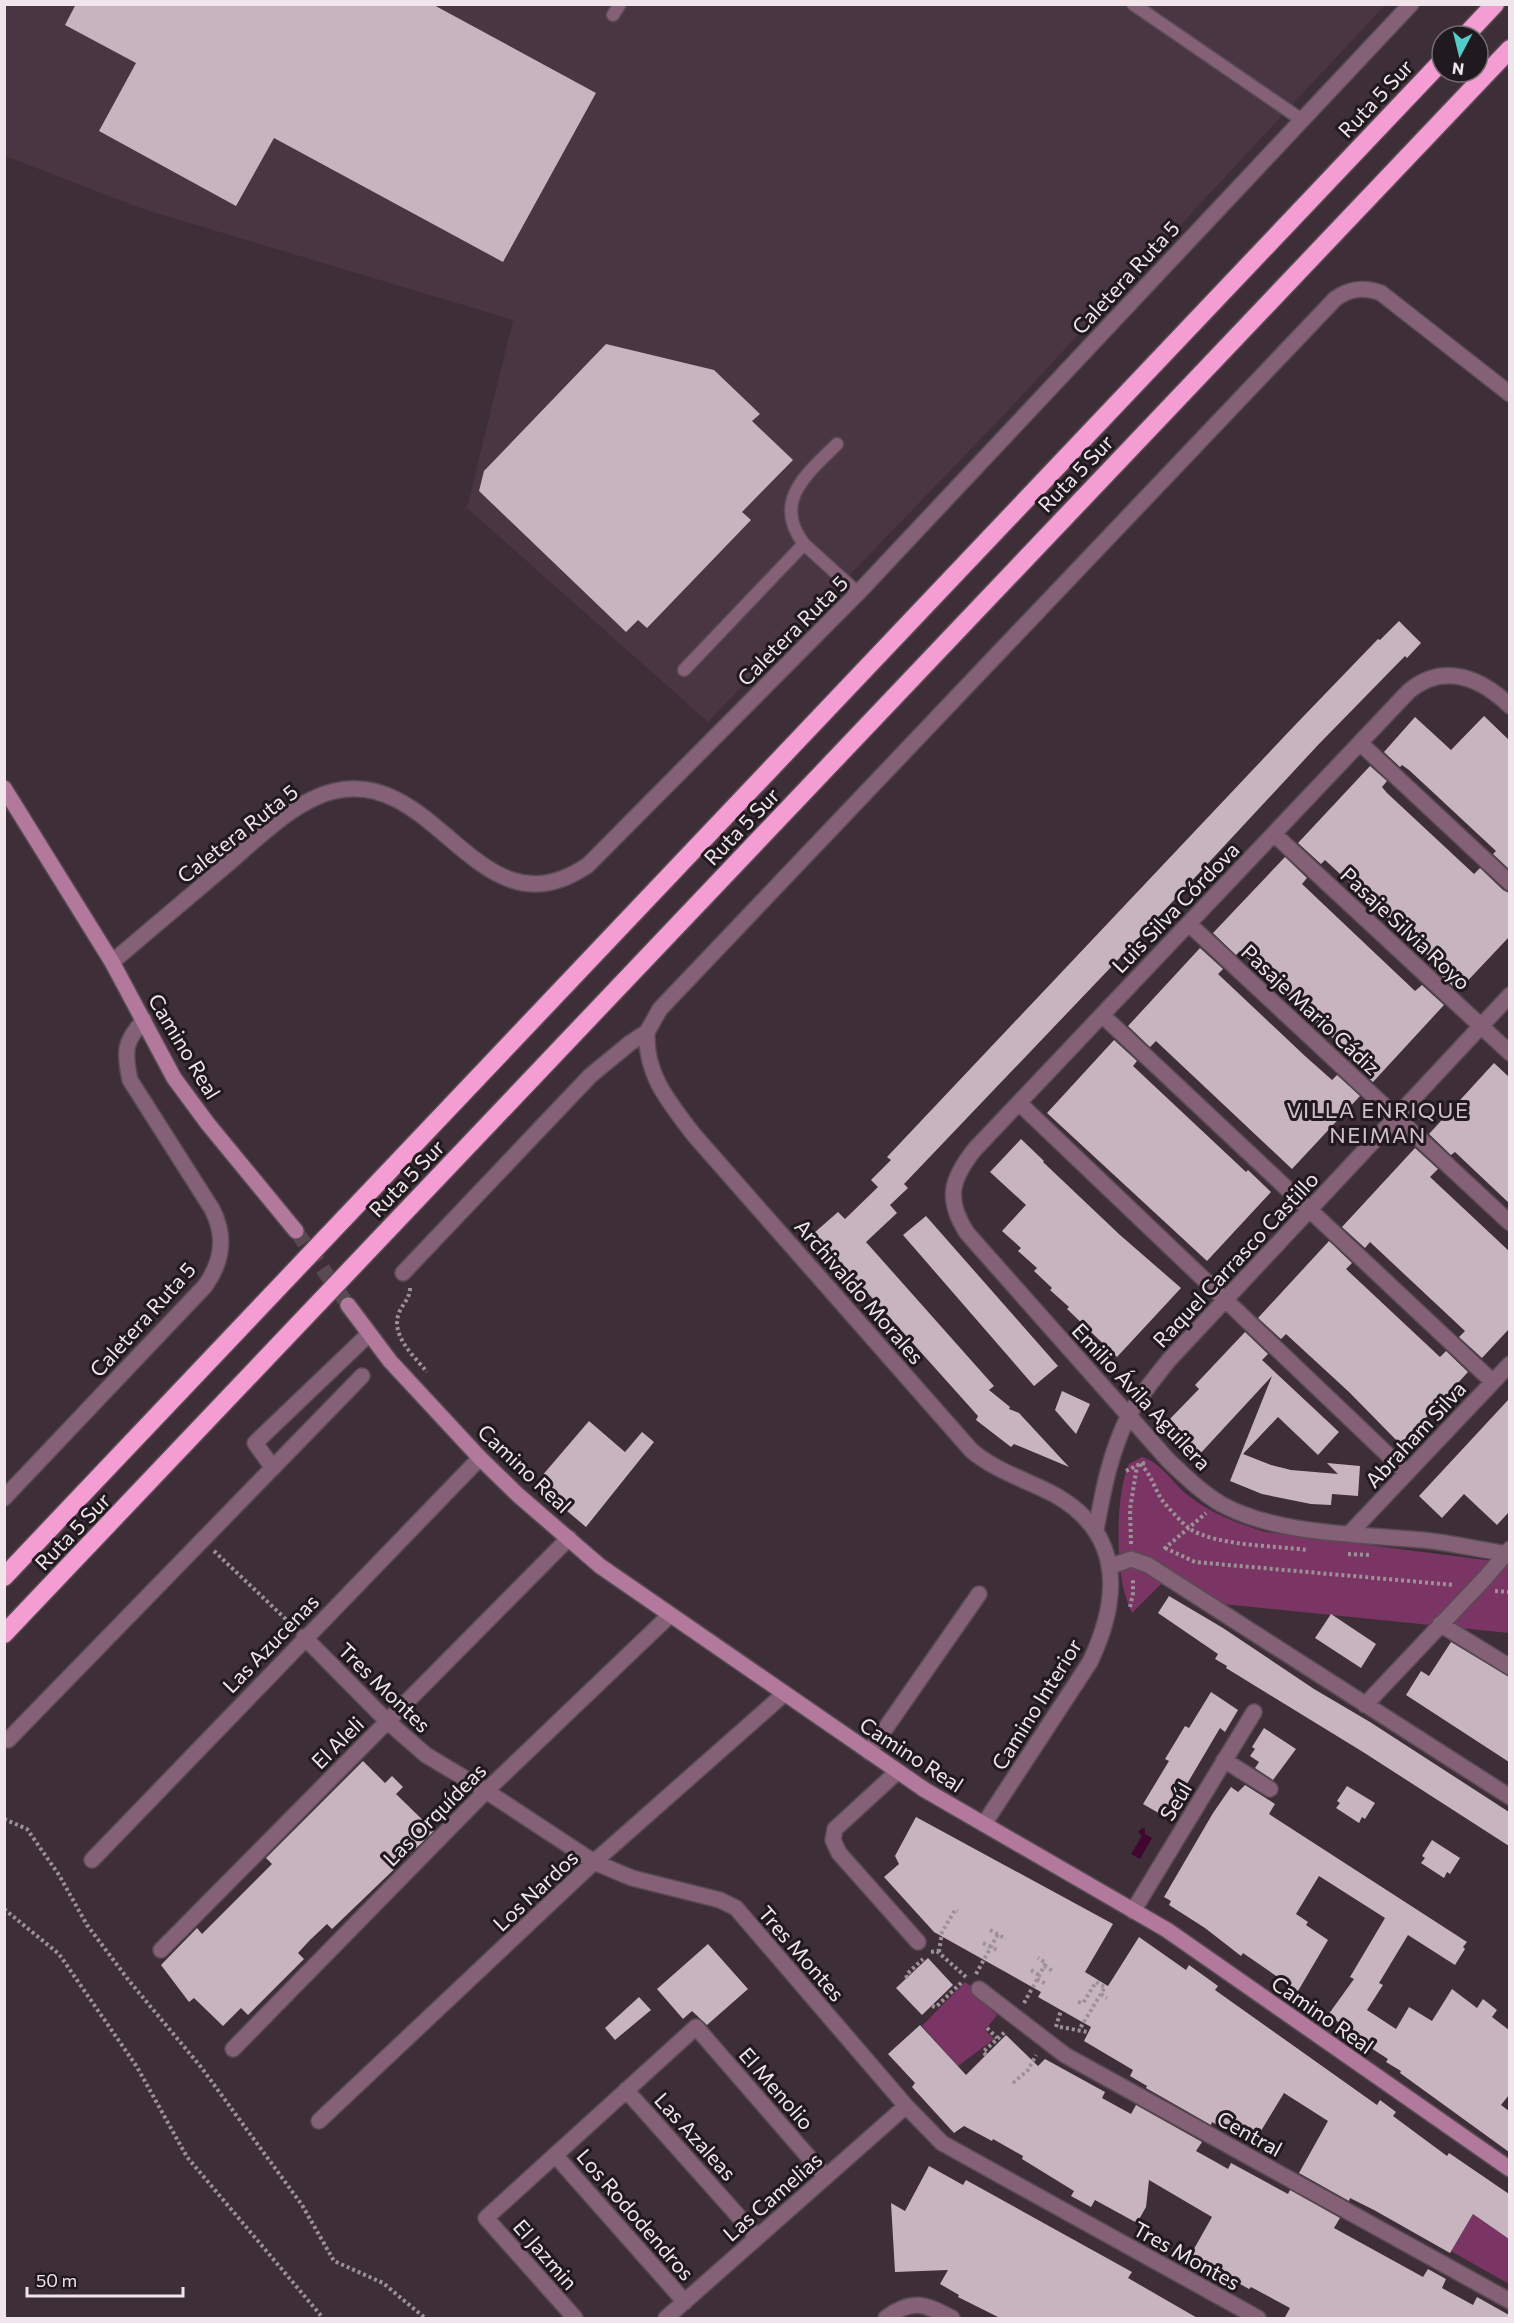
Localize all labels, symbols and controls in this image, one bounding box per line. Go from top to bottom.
north arrow [1430,24,1490,84]
street label: Ruta 5 Sur [1332,54,1418,142]
text: N [1451,59,1465,80]
street label: Caletera Ruta 5 [1066,215,1184,339]
street label: Ruta 5 Sur [1032,429,1118,517]
street label: Caletera Ruta 5 [732,570,852,690]
street label: Caletera Ruta 5 [172,778,302,888]
street label: Ruta 5 Sur [698,782,784,870]
street label: Luis Silva Córdova [1106,836,1244,978]
street label: Pasaje Silvia Royo [1336,862,1476,994]
street label: Pasaje Mario Cádiz [1237,939,1385,1079]
street label: Camino Real [144,989,226,1103]
district label: VILLA ENRIQUE NEIMAN [1287,1096,1469,1148]
street label: Ruta 5 Sur [363,1134,449,1222]
street label: Raquel Carrasco Castillo [1147,1166,1323,1352]
street label: Archivaldo Morales [790,1214,930,1368]
street label: Caletera Ruta 5 [84,1256,200,1382]
street label: Emilio Ávila Aguilera [1067,1317,1217,1475]
street label: Abraham Silva [1359,1376,1471,1492]
street label: Camino Real [473,1418,577,1518]
street label: Ruta 5 Sur [29,1487,115,1575]
street label: Las Azucenas [217,1589,323,1697]
street label: Camino Interior [986,1634,1086,1774]
street label: Tres Montes [334,1637,436,1737]
street label: El Aleli [306,1711,368,1773]
street label: Camino Real [856,1711,968,1797]
street label: Las Orquídeas [377,1757,491,1871]
street label: Seúl [1154,1777,1196,1825]
street label: Los Nardos [487,1844,583,1936]
street label: Tres Montes [754,1900,850,2006]
street label: Camino Real [1267,1970,1379,2058]
street label: El Menolio [734,2042,820,2134]
street label: Las Azaleas [650,2087,742,2185]
street label: Central [1213,2105,1287,2161]
street label: Los Rododendros [572,2143,700,2285]
street label: Las Camelias [718,2146,826,2246]
street label: El Jazmin [509,2214,583,2294]
street label: Tres Montes [1129,2215,1245,2295]
scale bar [27,2260,183,2298]
text: 50 m [36,2269,77,2291]

